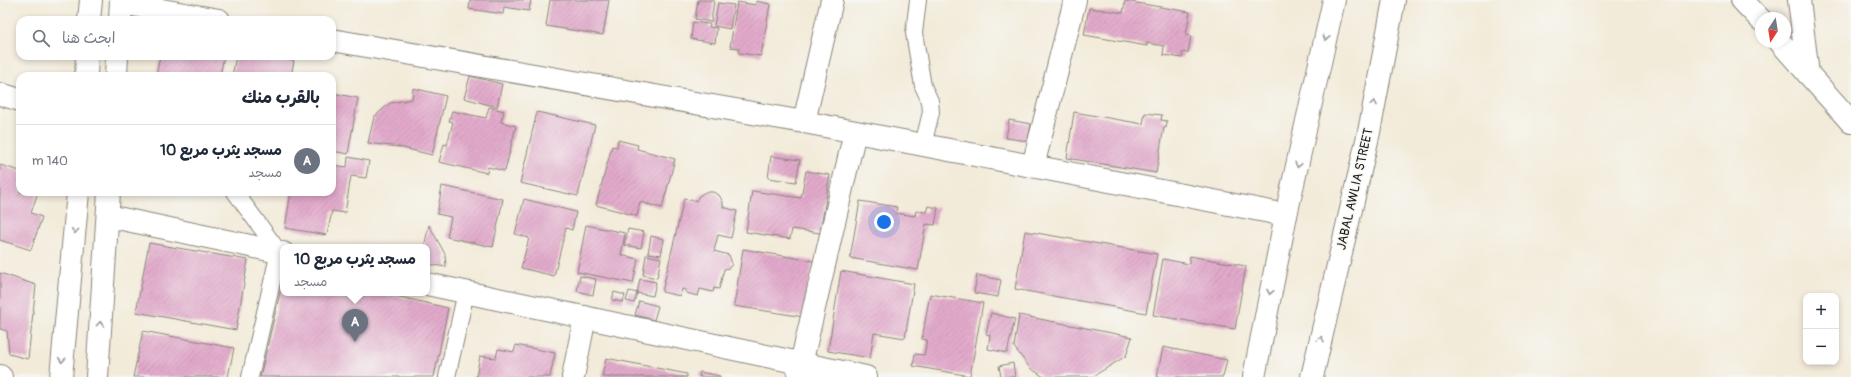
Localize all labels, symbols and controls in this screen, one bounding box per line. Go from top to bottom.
north arrow [1755,12,1791,48]
search box [16,16,336,60]
icon: search [30,27,52,49]
text: ابحث هنا [62,29,115,48]
one-way arrow [1323,35,1331,41]
text: بالقرب منك [242,87,320,108]
one-way arrow [1370,100,1378,106]
street label: JABAL AWLIA STREET [1333,127,1377,251]
text: مسجد يثرب مربع 10 [160,141,282,160]
text: 140 m [32,153,68,169]
text: A [303,153,311,169]
one-way arrow [1294,162,1302,168]
text: مسجد [249,165,282,181]
your location [874,212,894,232]
one-way arrow [70,228,79,234]
popup [280,244,430,296]
text: مسجد يثرب مربع 10 [294,250,416,269]
text: مسجد [294,274,327,290]
one-way arrow [1267,289,1275,295]
map controls [1803,293,1839,365]
button: + [1803,293,1839,329]
pin: A [342,309,368,342]
one-way arrow [96,321,105,327]
button: − [1803,329,1839,365]
one-way arrow [1316,336,1325,343]
one-way arrow [58,357,67,363]

